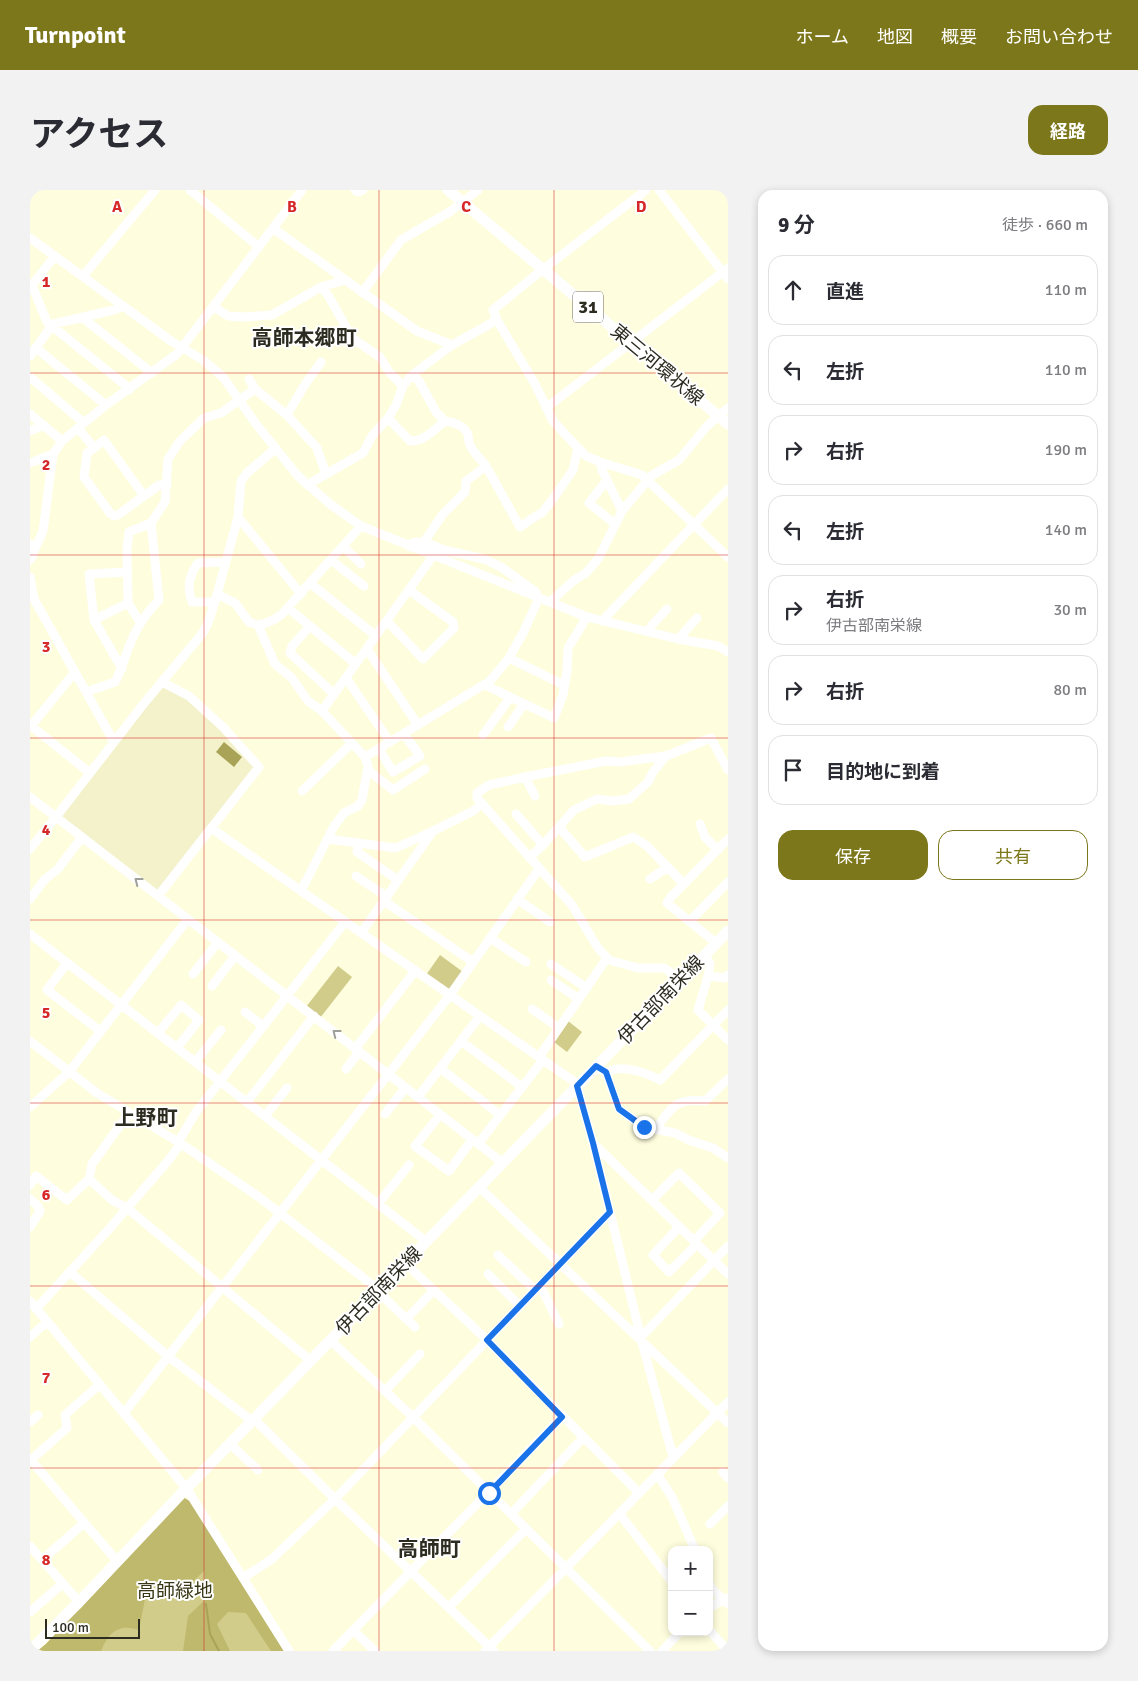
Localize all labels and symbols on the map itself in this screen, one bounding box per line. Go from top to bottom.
text: A [112,197,123,217]
text: B [287,197,297,217]
text: C [461,197,471,217]
text: D [636,197,647,217]
text: 1 [42,272,51,292]
road number: 31 [573,291,603,322]
street label: 東三河環状線 [606,319,708,411]
district label: 高師本郷町 [252,325,357,351]
text: 2 [42,455,50,475]
text: 3 [42,637,50,657]
text: 4 [42,820,51,840]
one-way arrow [135,878,144,886]
street label: 伊古部南栄線 [613,951,709,1049]
text: 5 [42,1003,50,1023]
one-way arrow [333,1031,342,1039]
district label: 上野町 [115,1105,178,1131]
route end [633,1116,656,1139]
text: 6 [42,1185,51,1205]
street label: 伊古部南栄線 [331,1242,427,1340]
text: 7 [42,1368,51,1388]
route start [478,1482,501,1505]
district label: 高師町 [398,1536,461,1562]
text: 8 [42,1550,51,1570]
park label: 高師緑地 [137,1579,213,1603]
scale bar [45,1616,140,1639]

